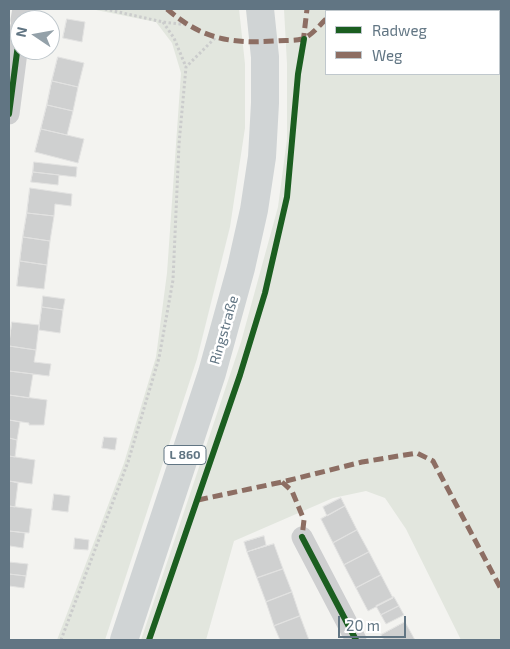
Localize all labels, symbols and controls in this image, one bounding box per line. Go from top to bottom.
north arrow [10,10,60,60]
legend [325,10,500,75]
text: Radweg [372,21,427,39]
text: N [11,25,30,39]
text: Weg [372,46,402,64]
street label: Ringstraße [206,294,242,366]
road number: L 860 [164,446,206,464]
scale bar [340,606,408,638]
text: 20 m [346,616,380,634]

